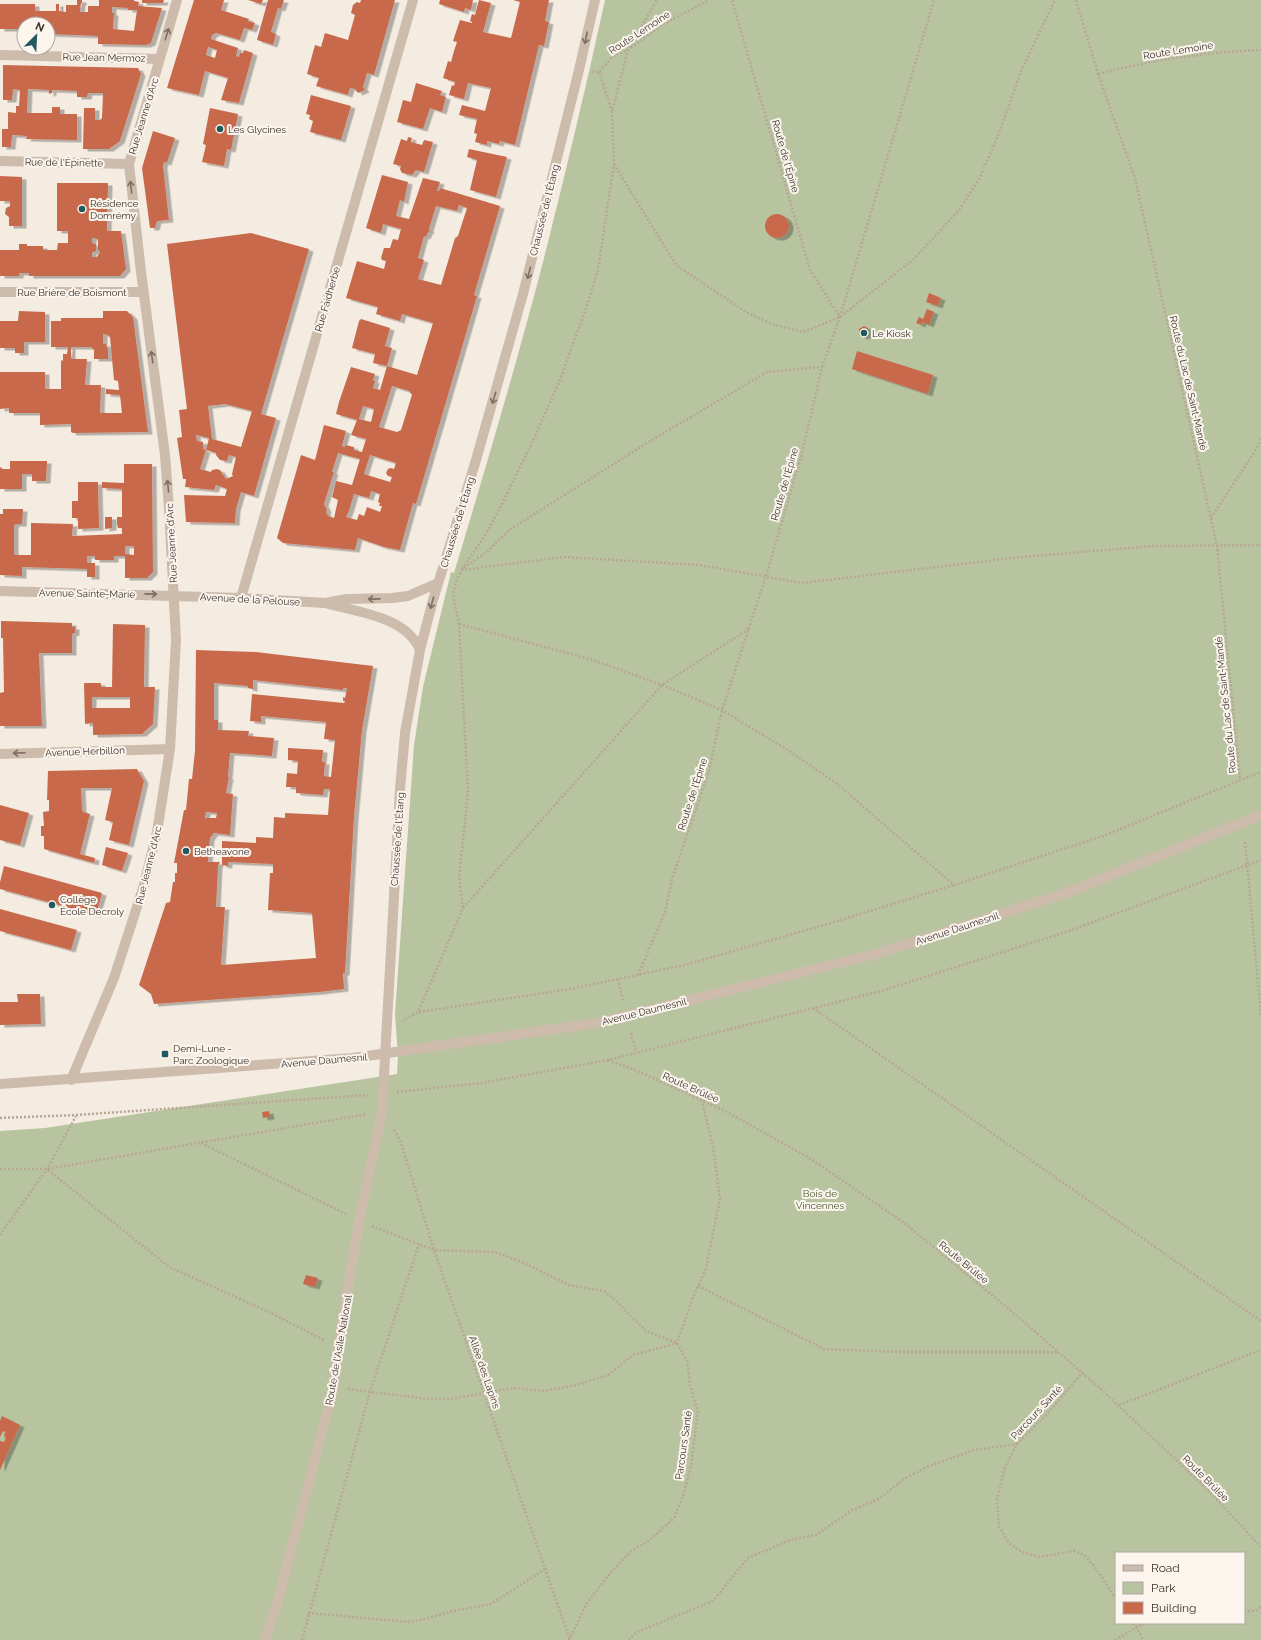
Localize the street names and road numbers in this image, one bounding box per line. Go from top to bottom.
street label: Route Lemoine [607,9,672,56]
street label: Route Lemoine [1142,40,1214,61]
street label: Rue Jean Mermoz [62,51,146,64]
street label: Rue Jeanne d'Arc [127,76,161,156]
street label: Route de l'Épine [770,118,801,194]
street label: Rue de l'Épinette [25,156,103,169]
street label: Chaussée de l'Étang [528,163,561,257]
street label: Rue Faidherbe [313,265,342,333]
street label: Rue Brière de Boismont [17,287,127,298]
street label: Route du Lac de Saint-Mandé [1168,315,1209,452]
street label: Route de l'Épine [769,446,800,522]
street label: Chaussée de l'Étang [438,476,476,569]
street label: Rue Jeanne d'Arc [164,502,179,583]
street label: Avenue Sainte-Marie [39,587,135,600]
street label: Avenue de la Pelouse [200,591,300,608]
street label: Route du Lac de Saint-Mandé [1213,636,1238,774]
street label: Avenue Herbillon [45,745,125,758]
street label: Route de l'Épine [676,757,709,832]
street label: Chaussée de l'Étang [389,792,406,886]
street label: Rue Jeanne d'Arc [133,825,164,905]
street label: Avenue Daumesnil [914,910,1000,947]
street label: Avenue Daumesnil [601,996,688,1027]
street label: Avenue Daumesnil [280,1051,368,1070]
street label: Route Brûlée [661,1070,721,1105]
street label: Route Brûlée [937,1239,991,1286]
street label: Route de l'Asile National [323,1294,354,1406]
street label: Allée des Lapins [467,1334,502,1410]
street label: Parcours Santé [1009,1383,1064,1442]
street label: Parcours Santé [673,1410,694,1480]
street label: Route Brûlée [1180,1453,1231,1504]

